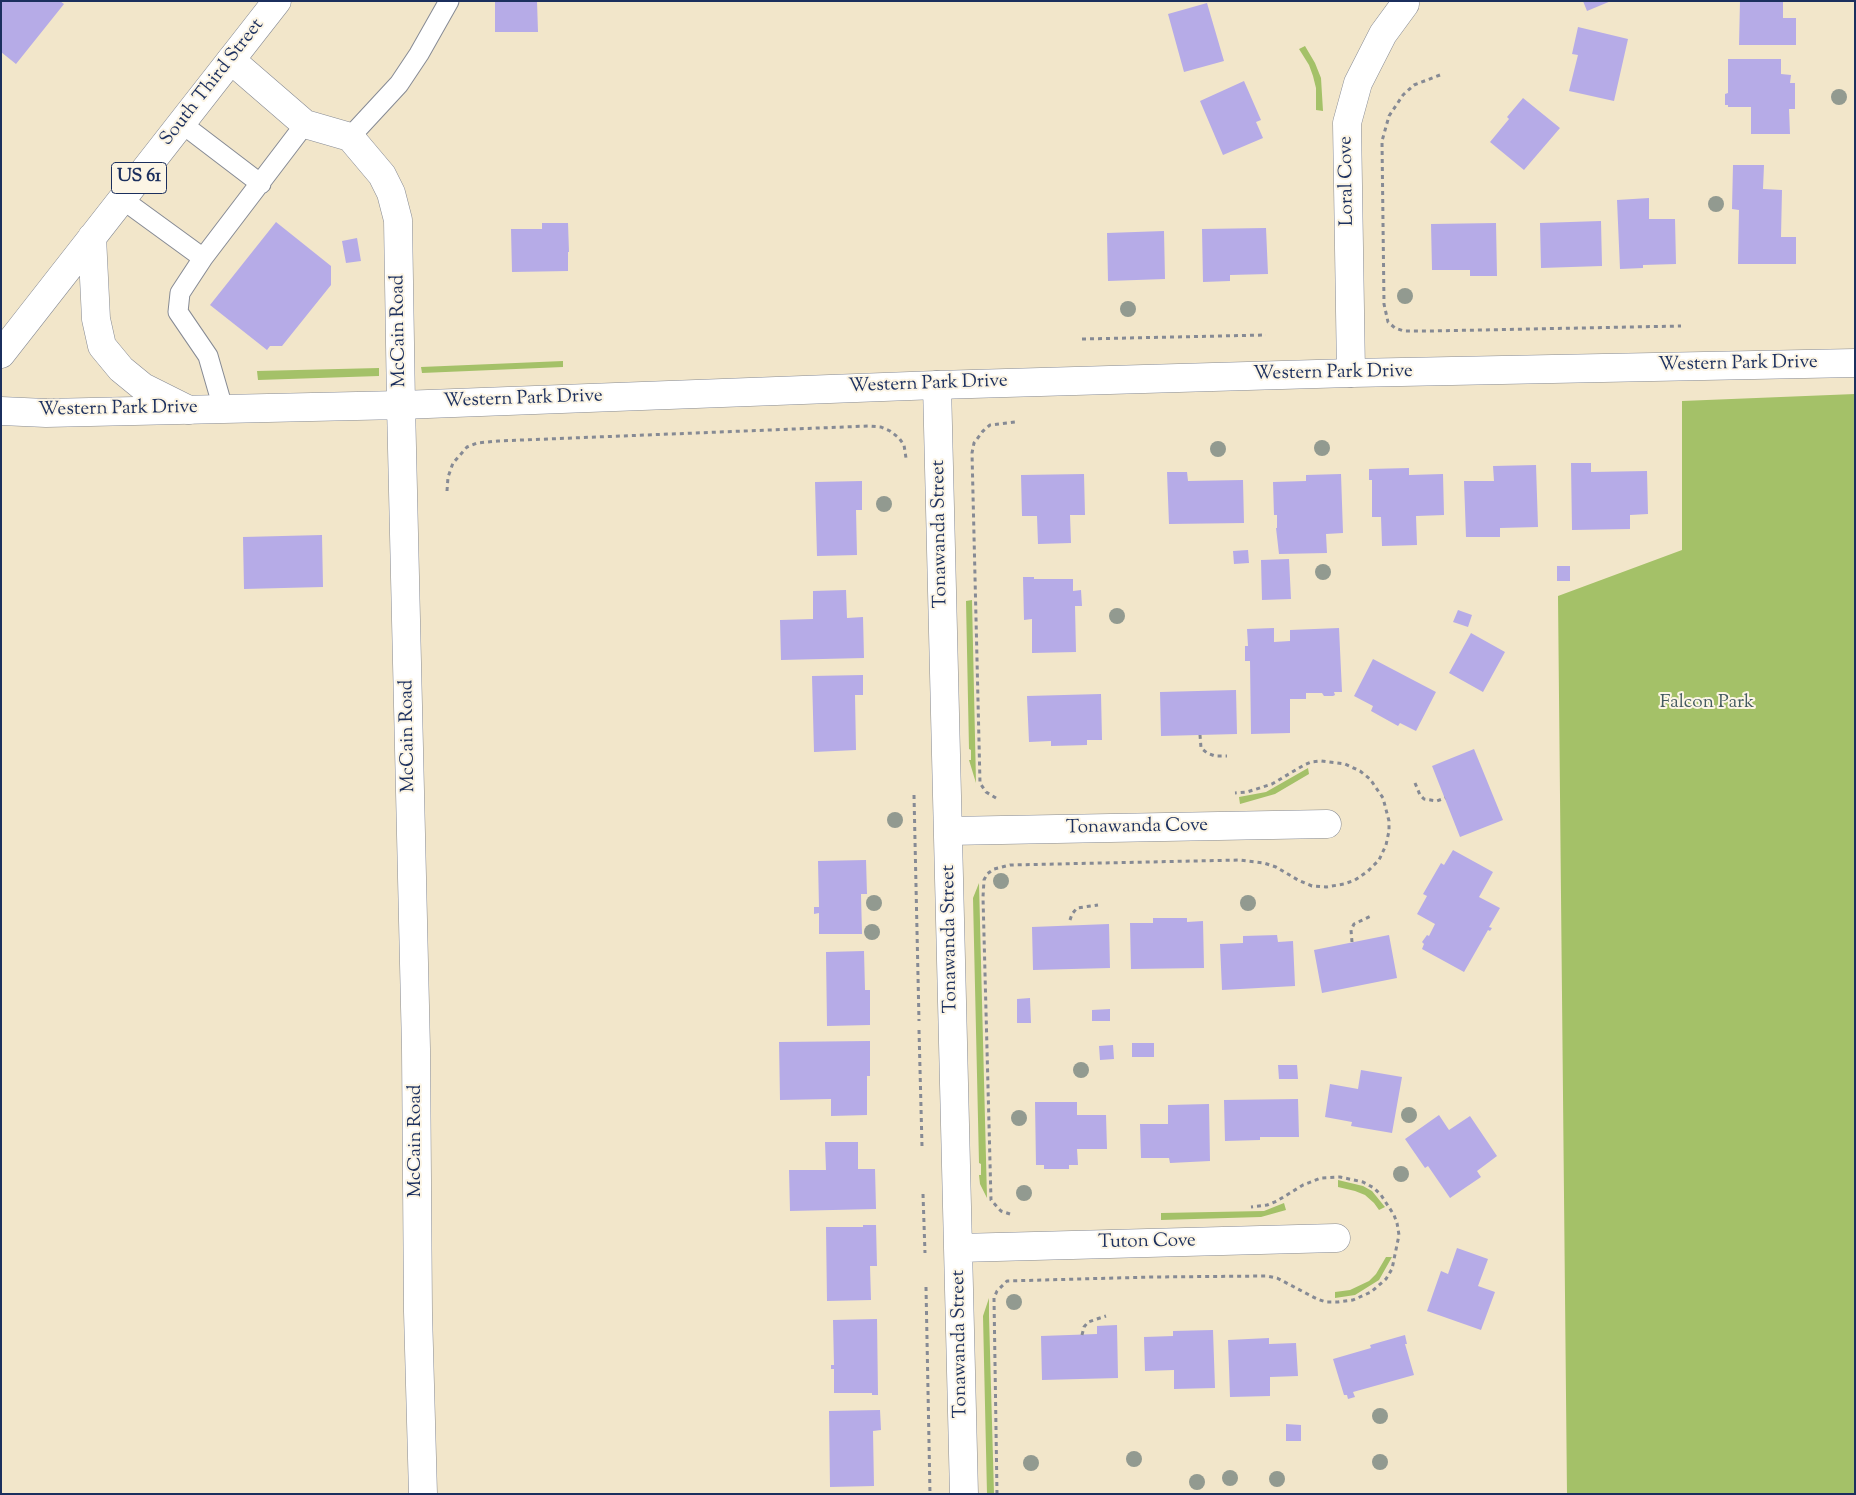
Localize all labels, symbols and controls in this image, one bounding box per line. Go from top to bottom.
street label: South Third Street [156,15,270,151]
street label: Loral Cove [1336,136,1360,226]
road number: US 61 [112,162,166,194]
street label: McCain Road [388,274,412,388]
street label: Western Park Drive [1658,352,1818,378]
street label: Western Park Drive [1253,361,1413,387]
street label: Western Park Drive [848,371,1008,399]
street label: Western Park Drive [443,386,603,414]
street label: Western Park Drive [38,397,198,423]
street label: Tonawanda Street [928,460,954,608]
street label: McCain Road [397,679,421,793]
park label: Falcon Park [1660,693,1754,715]
street label: Tonawanda Cove [1066,815,1208,841]
street label: Tonawanda Street [938,865,964,1013]
street label: McCain Road [406,1085,428,1197]
street label: Tuton Cove [1098,1231,1196,1255]
street label: Tonawanda Street [948,1270,974,1418]

